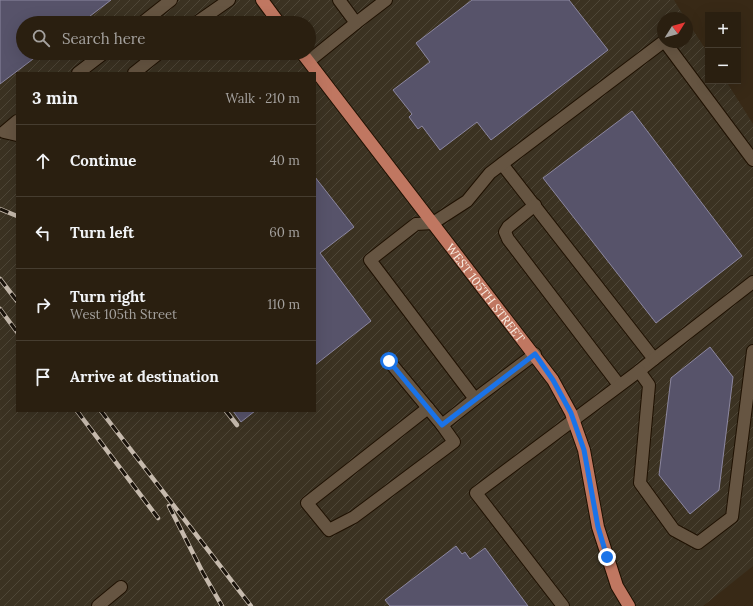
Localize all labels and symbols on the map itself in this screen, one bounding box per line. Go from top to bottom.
north arrow [657,12,693,48]
street label: WEST 105TH STREET [443,240,529,345]
route start [380,352,398,370]
route end [598,548,616,566]

